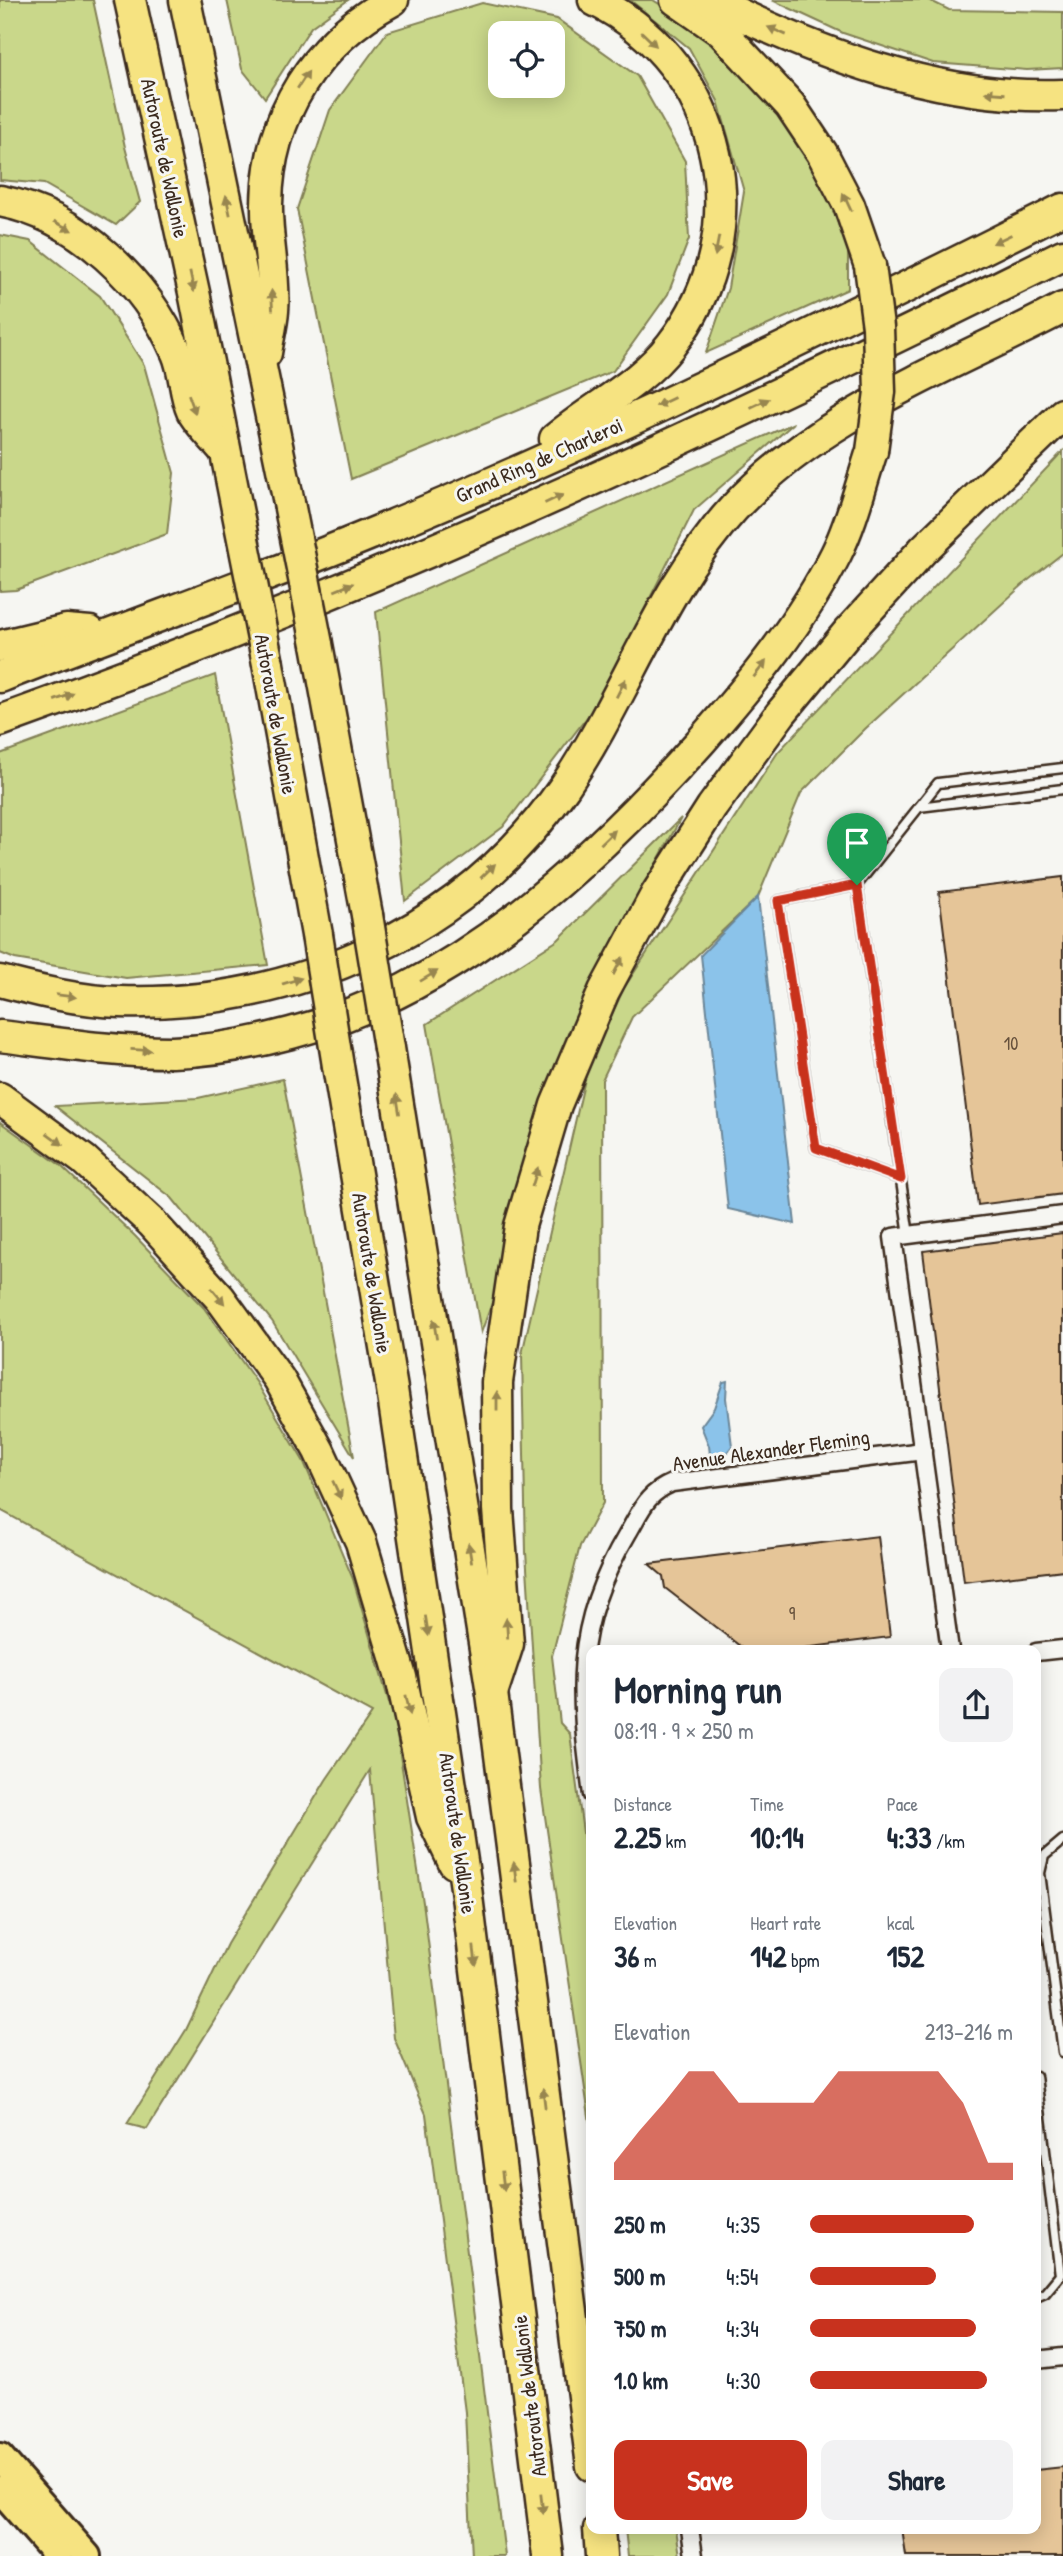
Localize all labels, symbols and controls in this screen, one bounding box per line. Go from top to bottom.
map controls [488,21,565,98]
button: locate [488,21,565,98]
one-way arrow [766,25,787,36]
one-way arrow [640,31,658,47]
one-way arrow [297,71,310,90]
street label: Autoroute de Wallonie [134,76,196,240]
one-way arrow [984,87,1006,98]
one-way arrow [841,192,853,212]
one-way arrow [223,194,234,216]
one-way arrow [53,221,73,232]
one-way arrow [992,234,1012,245]
one-way arrow [711,235,722,257]
one-way arrow [186,271,197,293]
one-way arrow [267,289,278,311]
one-way arrow [187,394,198,415]
one-way arrow [655,396,675,408]
one-way arrow [750,398,770,409]
street label: Grand Ring de Charleroi [451,410,627,510]
one-way arrow [544,493,564,505]
one-way arrow [334,582,355,593]
street label: Autoroute de Wallonie [248,632,304,796]
one-way arrow [753,660,768,678]
one-way arrow [616,678,627,698]
one-way arrow [54,691,75,702]
pin [827,813,887,885]
icon: arrive [838,824,876,862]
one-way arrow [599,830,616,846]
one-way arrow [479,863,496,879]
one-way arrow [612,956,624,976]
one-way arrow [419,970,438,983]
one-way arrow [281,976,302,986]
one-way arrow [56,990,78,1001]
house number: 10 [1004,1031,1018,1056]
one-way arrow [130,1045,152,1056]
one-way arrow [392,1093,403,1115]
one-way arrow [46,1131,64,1145]
one-way arrow [530,1166,540,1187]
street label: Autoroute de Wallonie [345,1191,399,1355]
one-way arrow [210,1288,225,1305]
one-way arrow [429,1317,440,1339]
one-way arrow [492,1390,503,1412]
street label: Avenue Alexander Fleming [671,1422,871,1478]
one-way arrow [331,1479,342,1500]
one-way arrow [464,1542,475,1564]
house number: 9 [789,1601,796,1626]
one-way arrow [422,1616,433,1638]
one-way arrow [501,1617,512,1639]
text: Morning run [614,1663,782,1715]
button: share [939,1668,1013,1742]
one-way arrow [402,1694,413,1716]
text: 08:19 · 9 × 250 m [614,1715,754,1746]
street label: Autoroute de Wallonie [432,1751,484,1915]
text: Distance [614,1791,672,1817]
text: Time [750,1791,784,1817]
text: Pace [887,1791,918,1817]
text: 2.25 [614,1817,661,1857]
text: 10:14 [750,1817,804,1857]
text: 4:33 [887,1817,932,1857]
text: km [661,1828,686,1854]
text: /km [932,1828,965,1854]
one-way arrow [509,1861,520,1883]
text: Elevation [614,1910,677,1936]
text: Heart rate [750,1910,821,1936]
text: kcal [887,1910,914,1936]
text: 36 [614,1936,639,1976]
text: 142 [750,1936,787,1976]
text: 152 [887,1936,924,1976]
one-way arrow [469,1945,480,1967]
text: m [639,1947,657,1973]
text: bpm [787,1947,820,1973]
text: Elevation [614,2016,690,2047]
text: 213–216 m [925,2016,1013,2047]
one-way arrow [539,2086,550,2108]
one-way arrow [498,2170,509,2192]
text: 250 m [614,2209,666,2240]
text: 4:35 [726,2209,760,2240]
text: 500 m [614,2261,665,2292]
text: 4:54 [726,2261,758,2292]
text: 750 m [614,2313,666,2344]
text: 4:34 [726,2313,759,2344]
street label: Autoroute de Wallonie [505,2314,553,2478]
text: 1.0 km [614,2365,668,2396]
text: 4:30 [726,2365,761,2396]
button: Save [614,2440,807,2520]
button: Share [821,2440,1013,2520]
one-way arrow [537,2494,548,2516]

